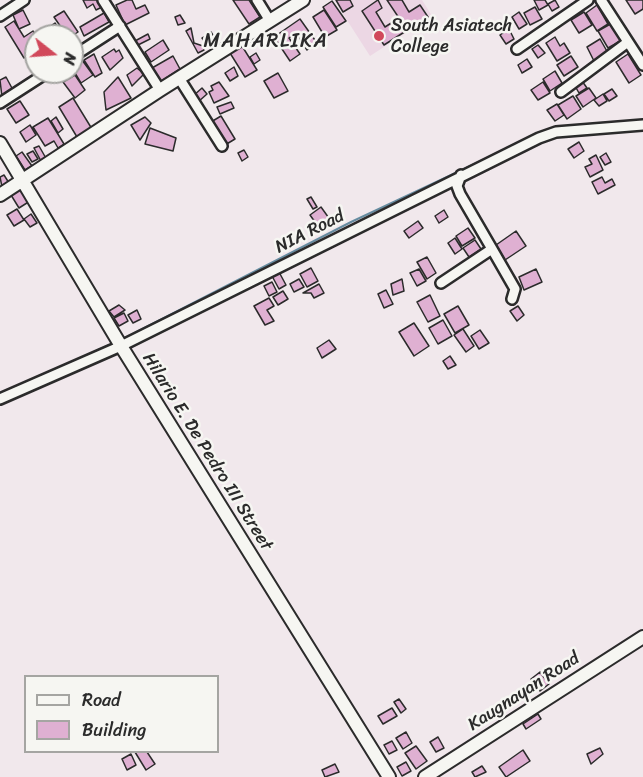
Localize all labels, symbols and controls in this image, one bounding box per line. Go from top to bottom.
place label: South Asiatech College [391,15,512,57]
north arrow [24,24,84,84]
marker: South Asiatech College [372,29,386,43]
district label: MAHARLIKA [205,30,327,54]
text: N [54,49,85,68]
street label: NIA Road [272,205,348,259]
street label: Hilario E. De Pedro III Street [137,349,277,555]
street label: Kaugnayan Road [464,648,584,736]
legend [24,675,219,753]
text: Road [82,684,121,716]
text: Building [82,714,146,746]

